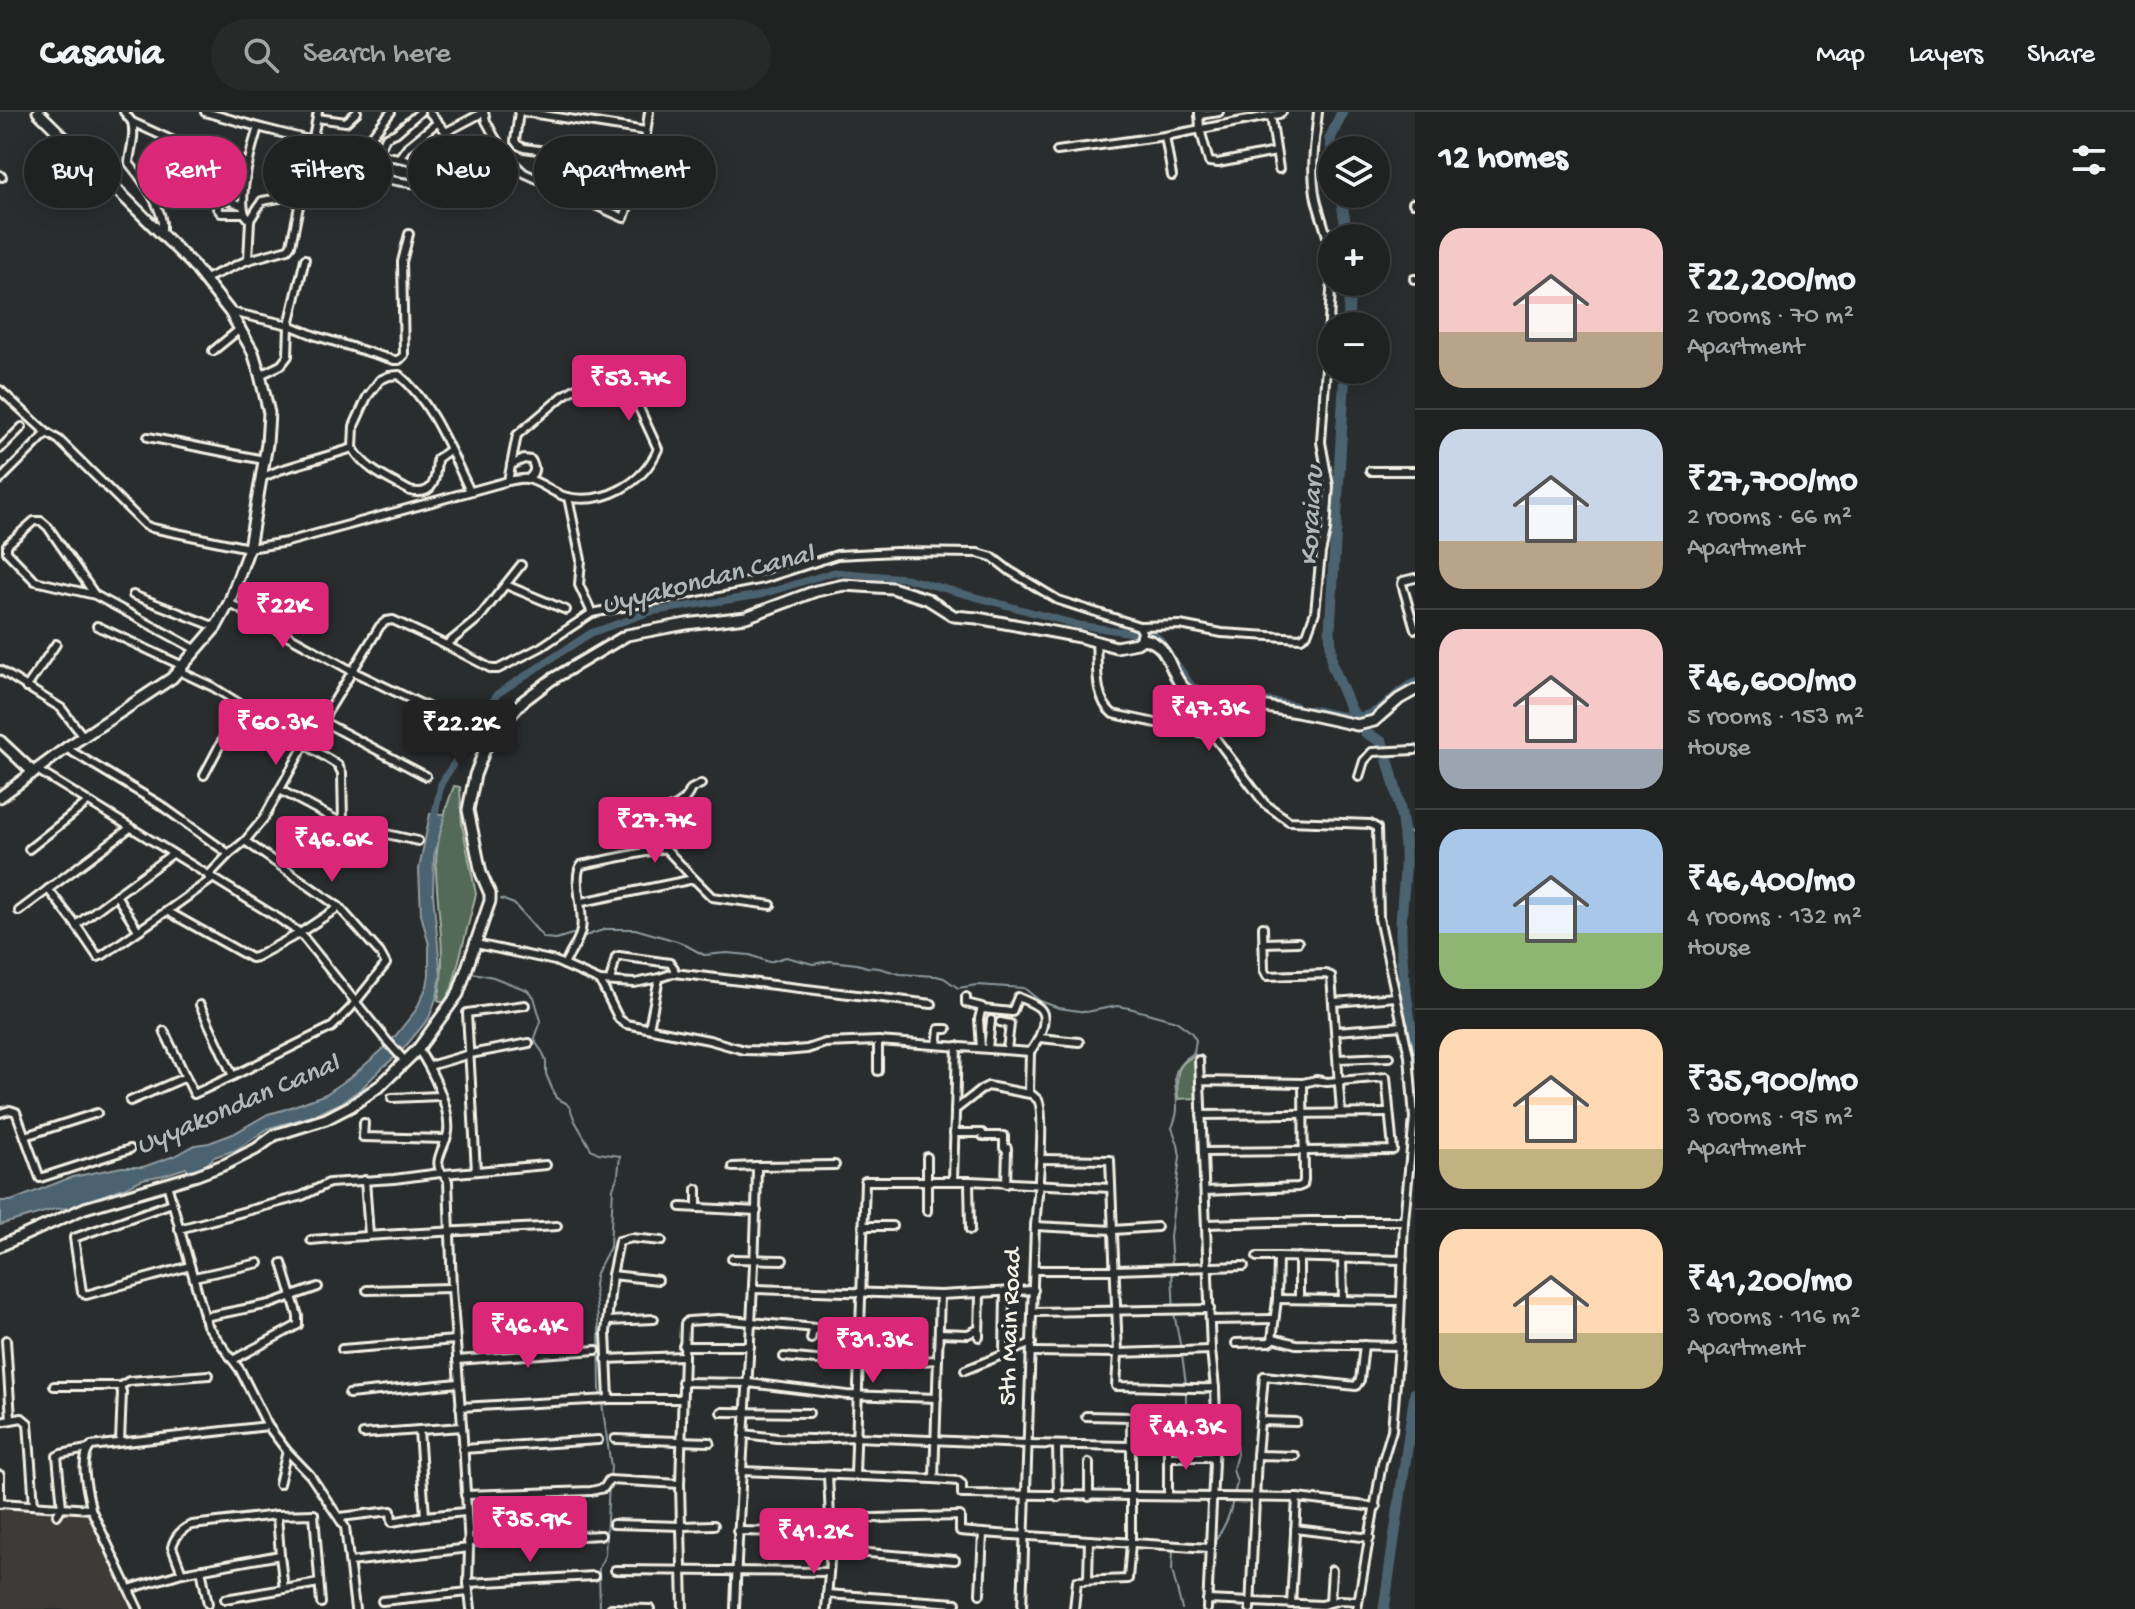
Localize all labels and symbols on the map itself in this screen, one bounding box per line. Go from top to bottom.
pin: ₹53.7K [564,355,694,423]
water label: Koraiaru [1294,462,1332,567]
water label: Uyyakondan Canal [599,538,819,623]
pin: ₹22K [236,582,330,650]
pin: ₹47.3K [1144,685,1274,753]
pin: ₹60.3K [211,699,341,767]
pin: ₹22.2K [395,700,525,768]
pin: ₹27.7K [590,797,720,865]
pin: ₹46.6K [267,816,397,884]
water label: Uyyakondan Canal [132,1048,346,1164]
street label: 5th Main Road [994,1246,1030,1406]
pin: ₹46.4K [463,1302,593,1370]
pin: ₹31.3K [808,1317,938,1385]
pin: ₹44.3K [1121,1404,1251,1472]
pin: ₹35.9K [465,1496,595,1564]
pin: ₹41.2K [749,1508,879,1576]

